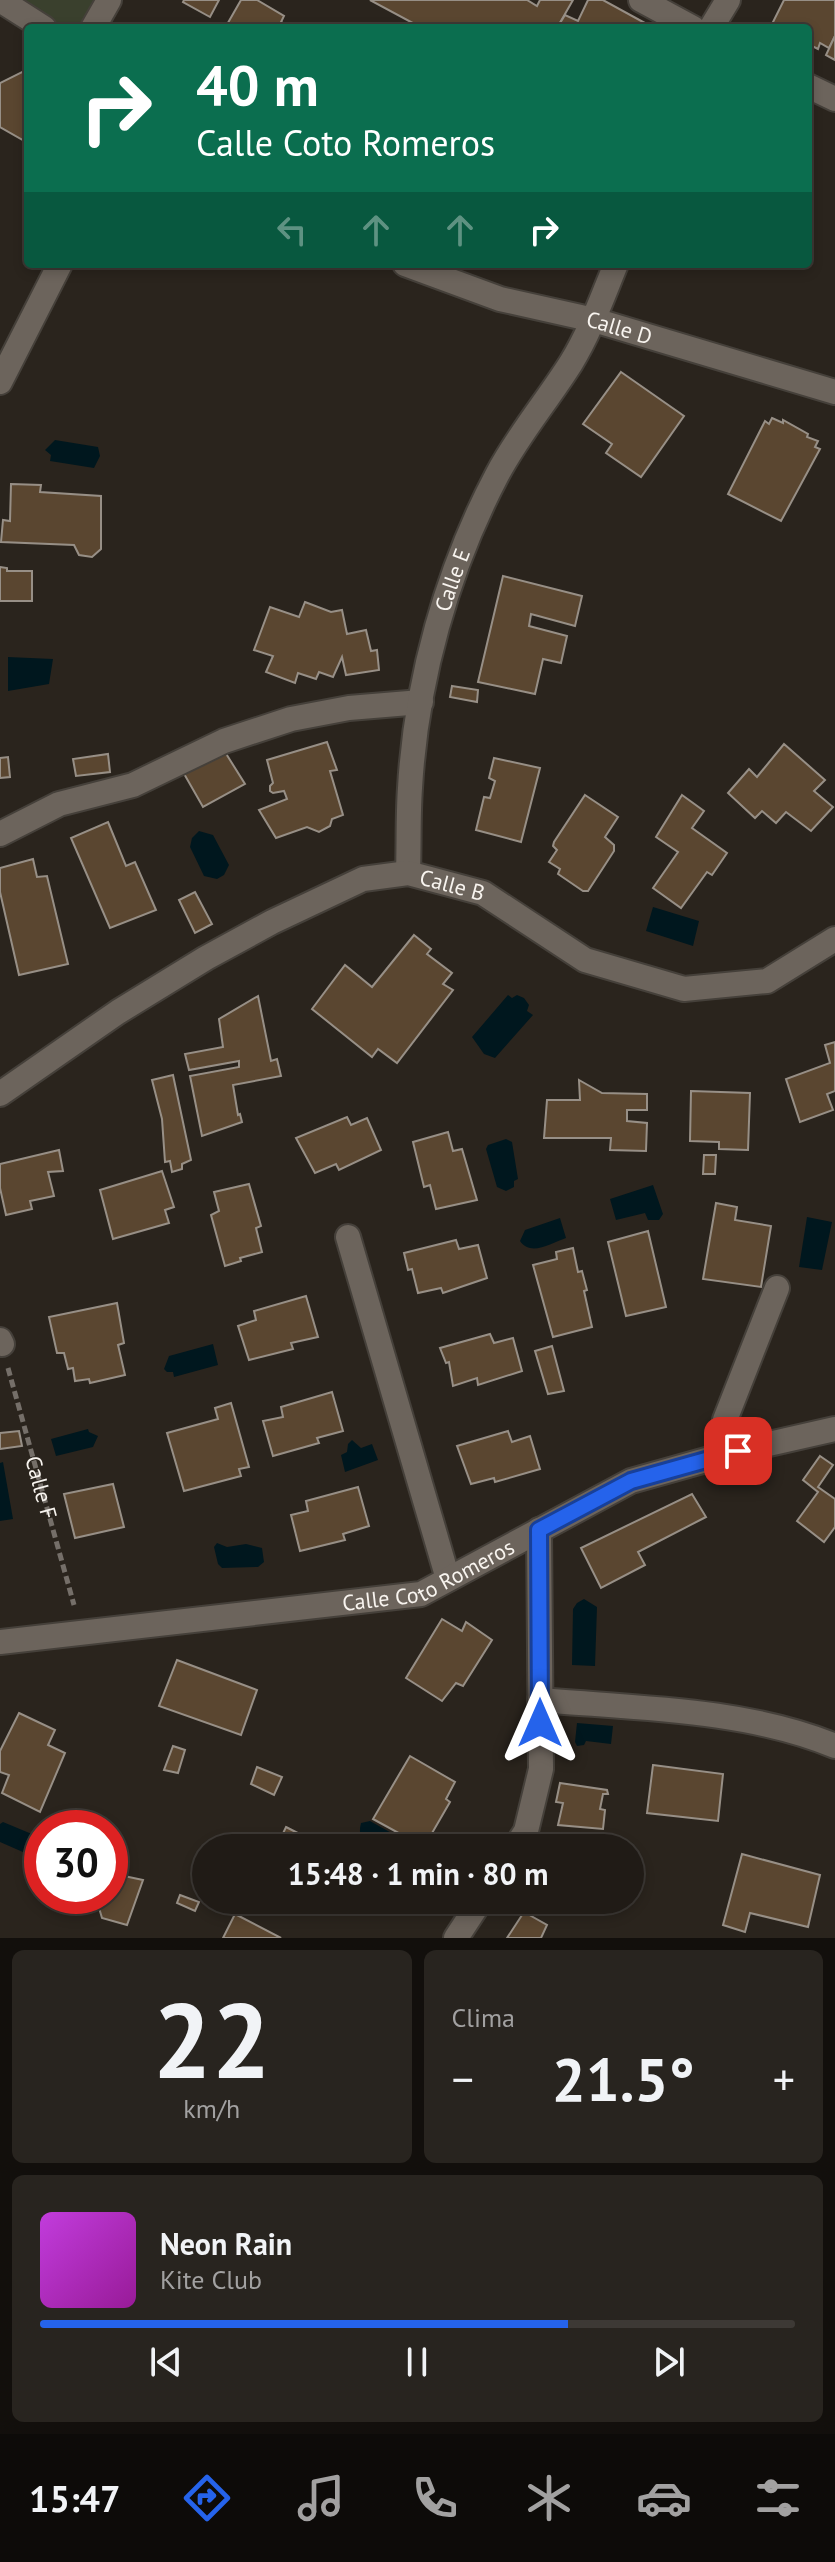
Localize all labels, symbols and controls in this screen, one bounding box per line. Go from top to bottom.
text: 40 m [196,49,319,121]
icon: right [64,56,168,160]
text: Calle Coto Romeros [196,119,495,166]
icon: left [270,208,314,252]
icon: ahead [354,208,398,252]
icon: ahead [438,208,482,252]
icon: right [522,208,566,252]
street label: Calle D [584,305,656,351]
street label: Calle E [428,544,476,615]
street label: Calle B [417,863,488,907]
pin [704,1417,772,1485]
icon: arrive [716,1429,760,1473]
street label: Calle F [19,1453,63,1522]
street label: Calle Coto Romeros [341,1532,519,1617]
position arrow [498,1681,582,1765]
speed limit sign: 30 [24,1810,128,1914]
text: 15:48 · 1 min · 80 m [288,1854,548,1893]
text: 22 [153,1972,271,2107]
text: Clima [452,2001,515,2034]
text: 21.5° [552,2040,695,2118]
text: − [452,2050,474,2107]
text: + [773,2050,795,2107]
text: km/h [183,2092,240,2125]
text: Neon Rain [160,2224,292,2263]
text: Kite Club [160,2263,262,2296]
icon: previous [144,2340,188,2384]
icon: pause [395,2340,439,2384]
icon: next [647,2340,691,2384]
icon: directions [179,2470,235,2526]
icon: music [293,2470,349,2526]
icon: phone [407,2470,463,2526]
icon: climate [521,2470,577,2526]
icon: car [636,2470,692,2526]
icon: filters [750,2470,806,2526]
text: 15:47 [29,2475,120,2522]

